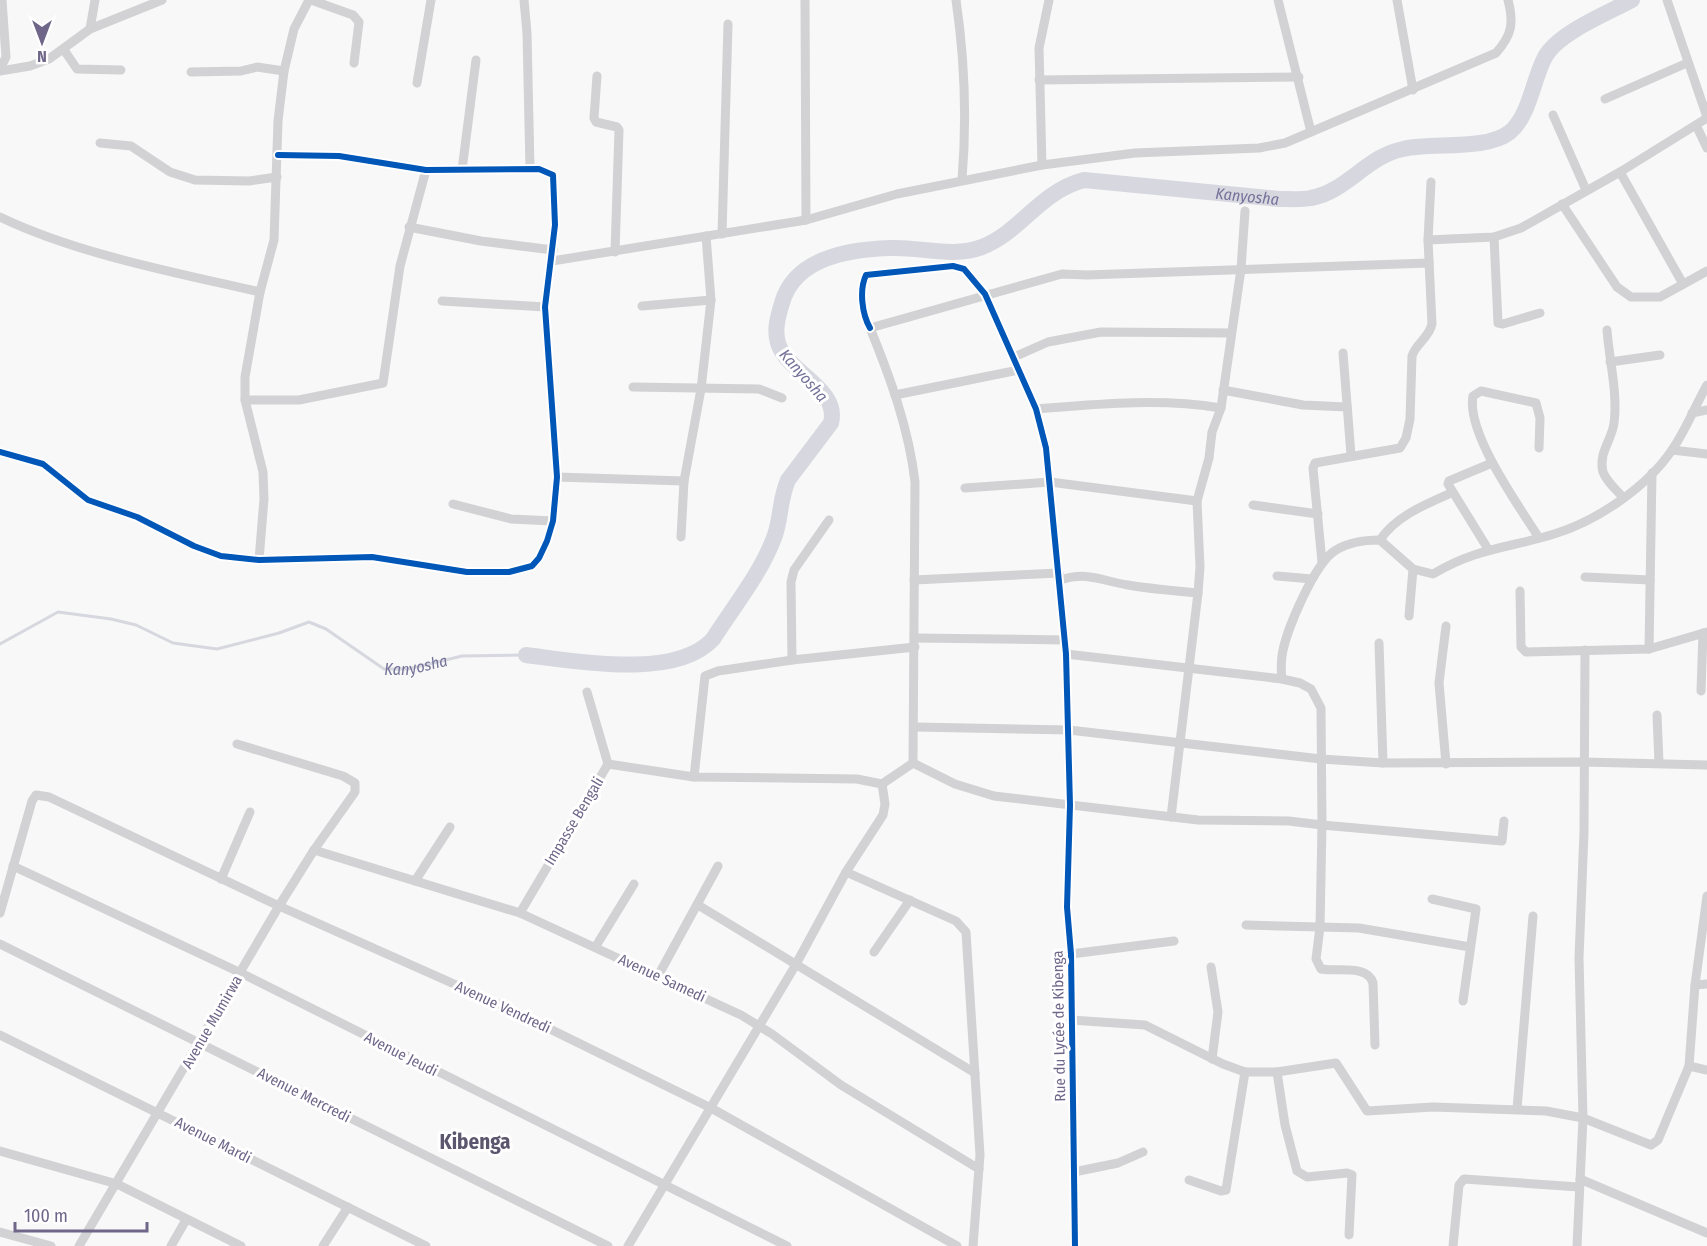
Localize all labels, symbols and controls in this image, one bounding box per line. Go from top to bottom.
north arrow [12,12,72,72]
text: N [37,47,47,66]
water label: Kanyosha [1215,184,1280,209]
water label: Kanyosha [776,345,832,406]
water label: Kanyosha [384,651,449,679]
street label: Impasse Bengali [541,774,607,868]
street label: Avenue Samedi [616,950,708,1006]
street label: Rue du Lycée de Kibenga [1049,950,1069,1102]
street label: Avenue Mumirwa [178,972,246,1072]
street label: Avenue Vendredi [452,977,554,1037]
street label: Avenue Jeudi [361,1028,441,1080]
street label: Avenue Mercredi [254,1064,354,1126]
street label: Avenue Mardi [172,1113,254,1167]
district label: Kibenga [439,1129,511,1155]
scale bar [15,1195,147,1233]
text: 100 m [24,1205,68,1227]

